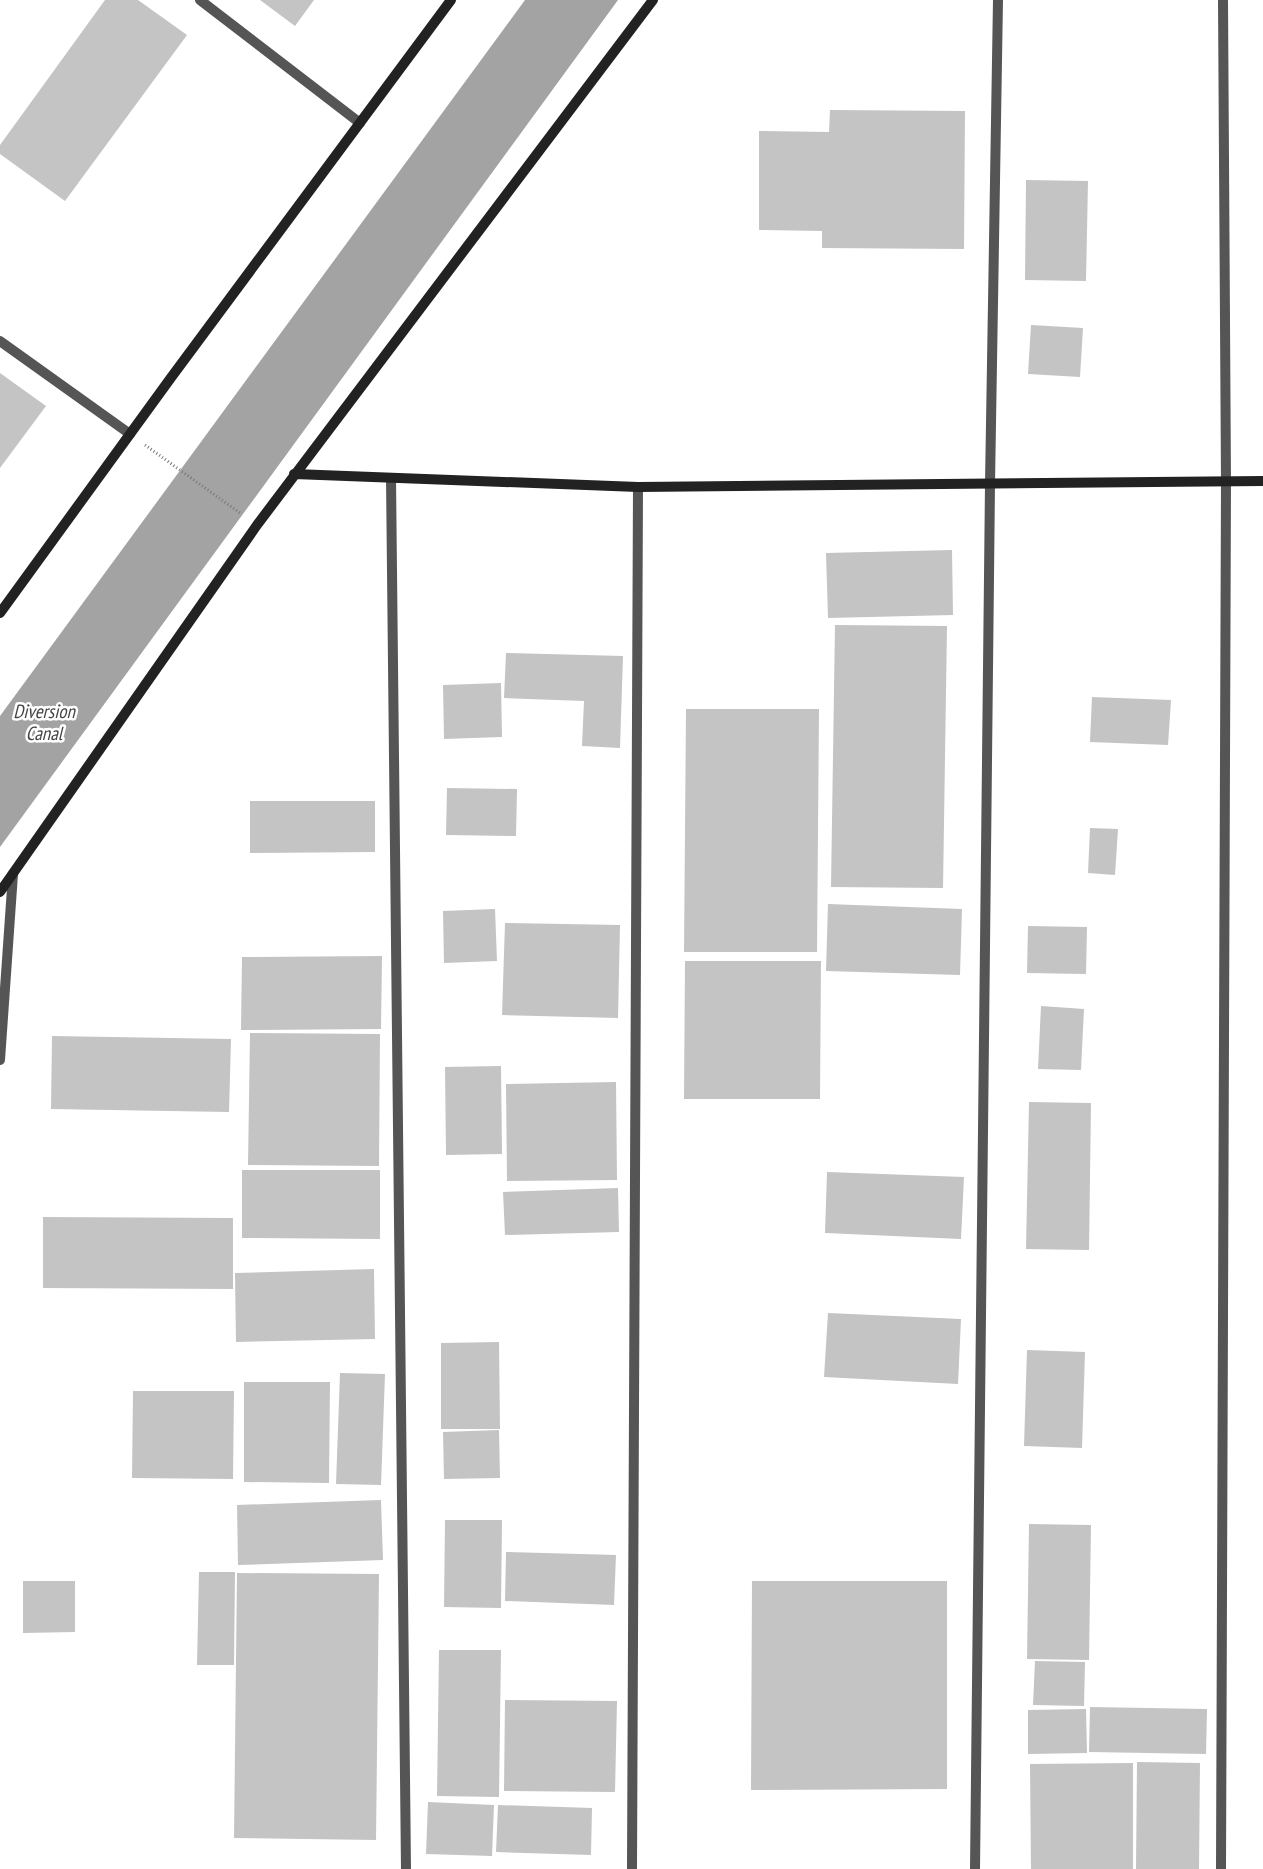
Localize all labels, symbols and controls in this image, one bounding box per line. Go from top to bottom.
water label: Diversion Canal [13,699,76,745]

